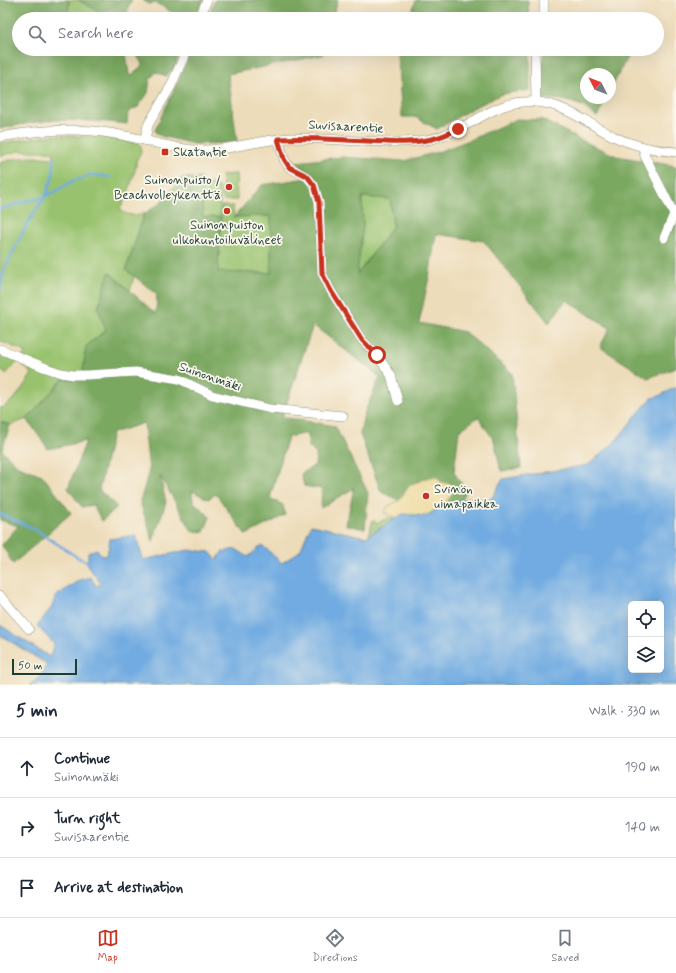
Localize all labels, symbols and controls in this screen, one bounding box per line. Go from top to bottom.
search box [12,12,664,56]
icon: search [26,23,48,45]
text: Search here [58,24,134,44]
north arrow [580,68,616,104]
street label: Suvisaarentie [308,117,384,137]
route end [449,120,467,138]
place label: Skatantie [173,144,227,161]
marker: Skatantie [160,147,170,157]
place label: Suinonpuisto / Beachvolleykenttä [114,172,221,204]
marker: Suinonpuisto / Beachvolleykenttä [224,182,234,192]
marker: Suinonpuiston ulkokuntoiluvälineet [222,206,232,216]
place label: Suinonpuiston ulkokuntoiluvälineet [173,217,282,249]
route start [368,346,386,364]
street label: Suinonmäki [177,358,243,396]
place label: Svinön uimapaikka [434,481,498,513]
marker: Svinön uimapaikka [421,491,431,501]
map controls [628,601,664,673]
button: locate [628,601,664,637]
button: layers [628,637,664,673]
scale bar [12,657,77,676]
text: 50 m [18,659,43,673]
text: 5 min [16,700,58,722]
text: Walk · 330 m [589,703,660,720]
text: Continue [54,749,110,769]
icon: ahead [16,757,38,779]
text: 190 m [625,759,660,776]
text: Suinonmäki [54,769,119,786]
text: Turn right [54,809,121,829]
icon: right [16,817,38,839]
text: 140 m [625,819,660,836]
text: Suvisaarentie [54,829,129,846]
icon: arrive [16,877,38,899]
text: Arrive at destination [54,878,183,898]
tab: Map [97,927,119,965]
tab: Directions [312,927,358,965]
tab: Saved [551,927,579,965]

